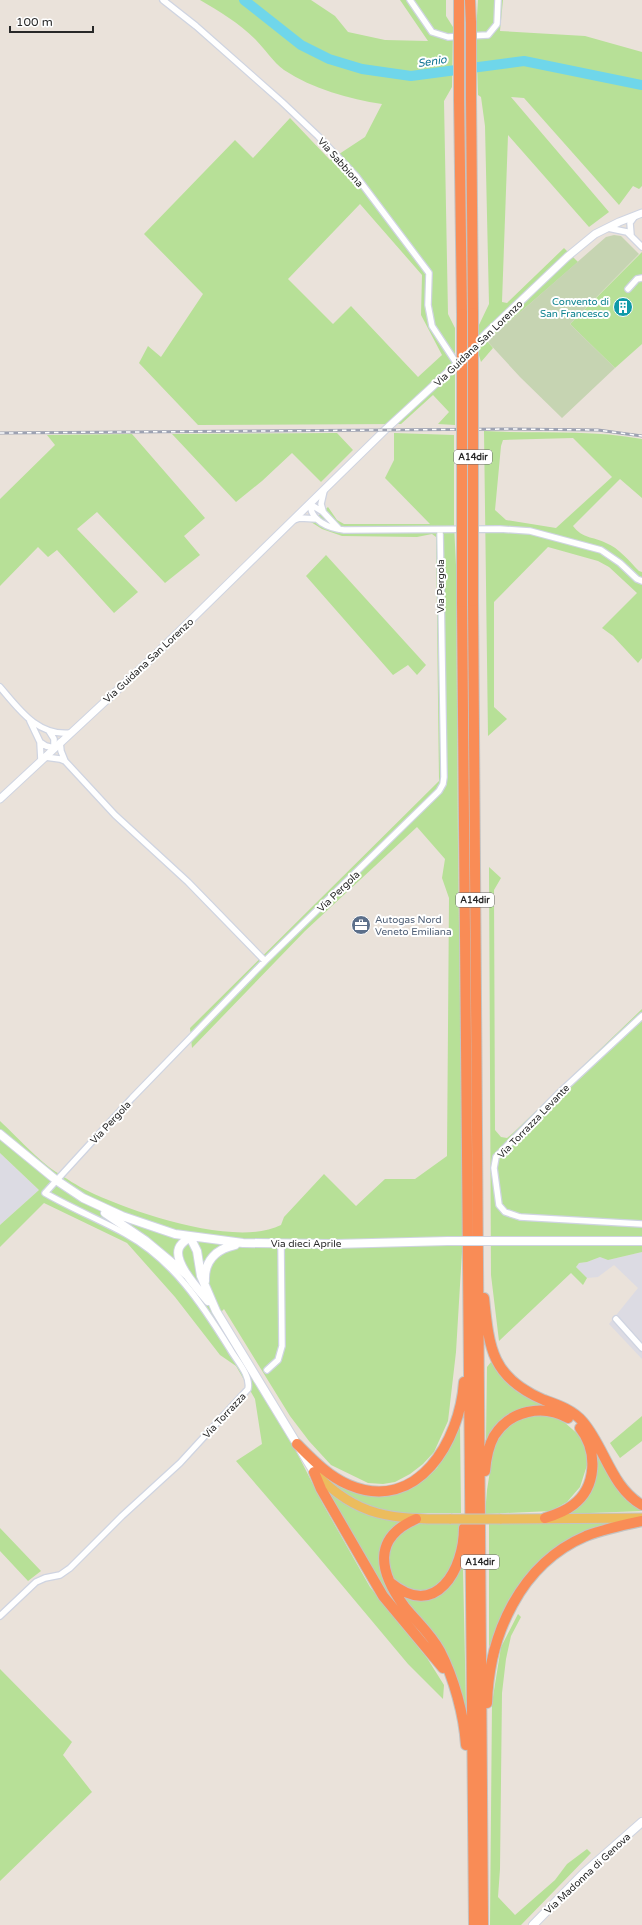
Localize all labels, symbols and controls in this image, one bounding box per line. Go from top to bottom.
scale bar [10,8,93,34]
text: 100 m [16,15,53,29]
water label: Senio [417,53,449,70]
street label: Via Sabbiona [315,136,366,190]
place label: Convento di San Francesco [540,296,609,320]
building icon: Convento di San Francesco [612,296,634,318]
street label: Via Guidana San Lorenzo [432,298,526,389]
road number: A14dir [454,450,492,464]
street label: Via Pergola [435,559,447,613]
street label: Via Guidana San Lorenzo [101,616,196,706]
street label: Via Pergola [315,869,362,915]
road number: A14dir [456,893,494,907]
office icon: Autogas Nord Veneto Emiliana [350,914,372,936]
place label: Autogas Nord Veneto Emiliana [375,914,452,938]
street label: Via Torrazza Levante [495,1082,572,1161]
street label: Via Pergola [88,1099,134,1147]
street label: Via dieci Aprile [271,1238,342,1250]
street label: Via Torrazza [201,1390,249,1441]
road number: A14dir [461,1555,499,1569]
street label: Via Madonna di Genova [542,1831,633,1917]

